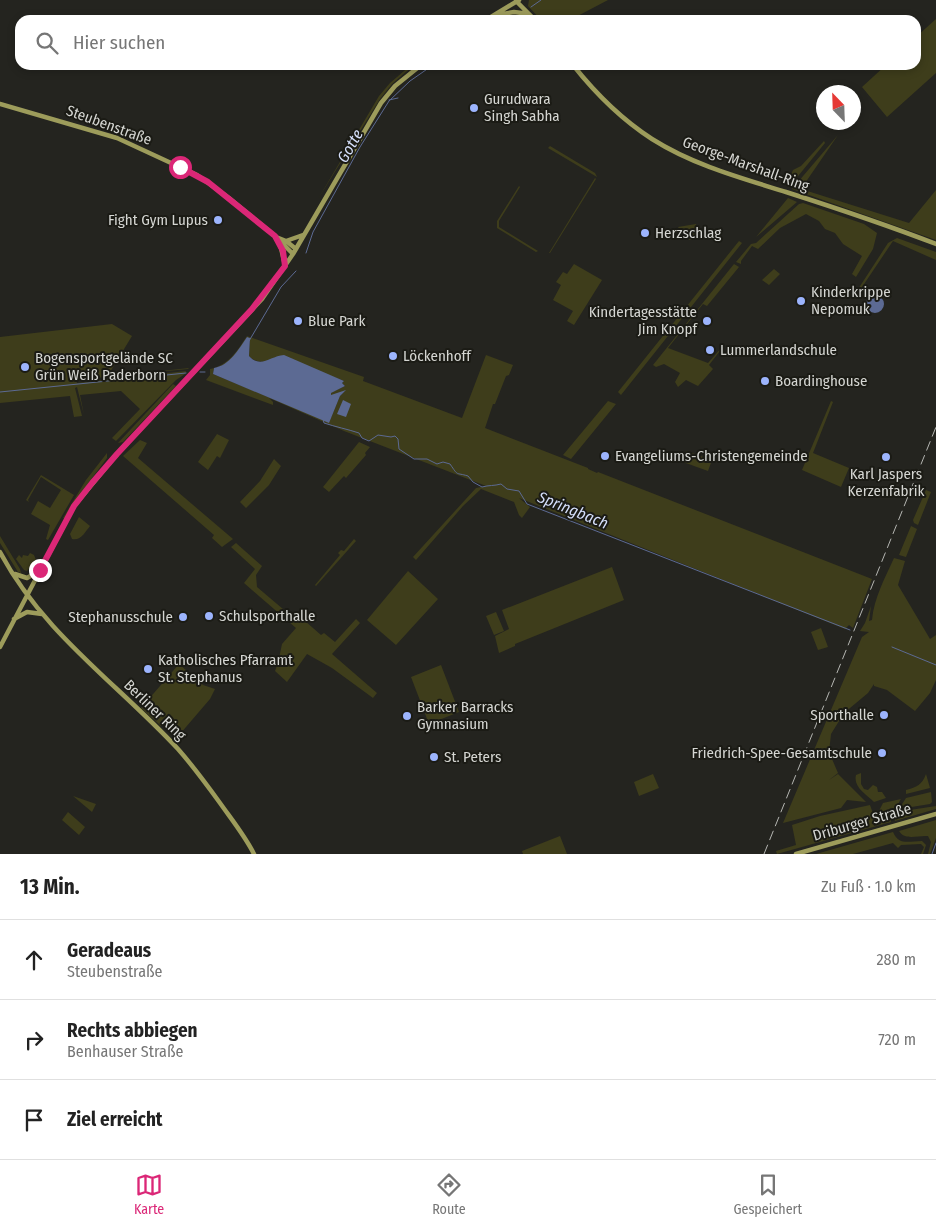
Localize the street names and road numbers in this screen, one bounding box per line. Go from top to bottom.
street label: Steubenstraße [64,101,154,149]
street label: George-Marshall-Ring [680,133,812,195]
street label: Berliner Ring [120,676,190,744]
street label: Driburger Straße [811,799,913,845]

